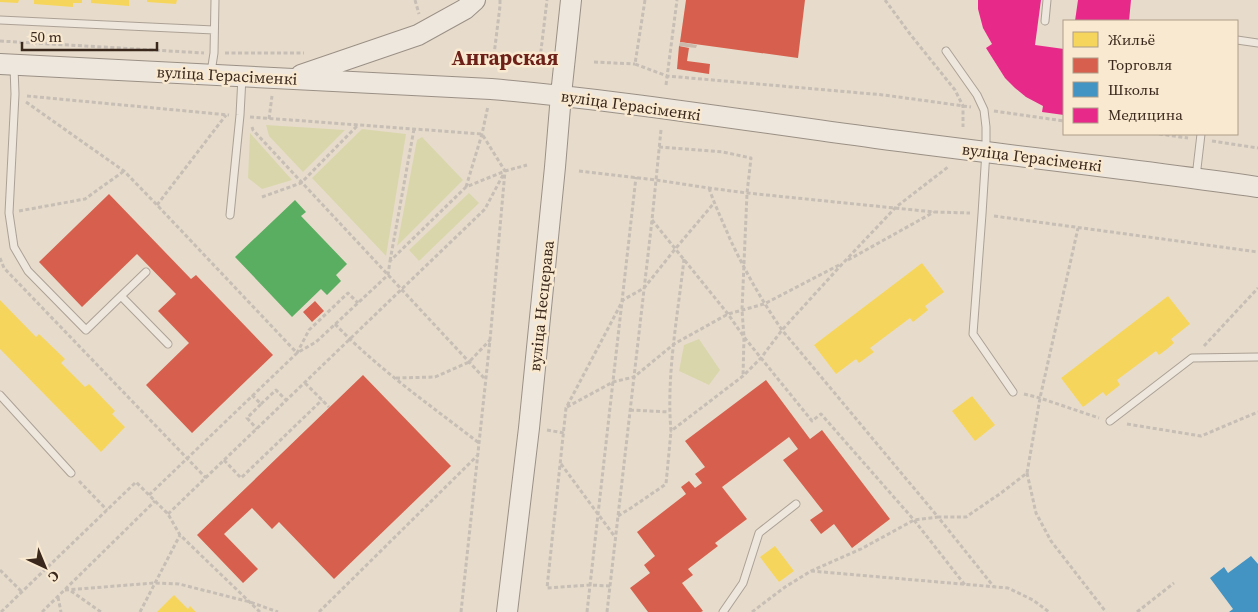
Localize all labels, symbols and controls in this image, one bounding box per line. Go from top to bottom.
scale bar [22,20,158,52]
legend [1063,20,1238,135]
text: 50 m [30,26,62,47]
text: Жильё [1108,29,1156,50]
district label: Ангарская [452,43,558,72]
text: Торговля [1108,54,1172,75]
street label: вуліца Герасіменкі [156,60,298,90]
text: Школы [1108,79,1159,100]
street label: вуліца Герасіменкі [560,84,703,126]
text: Медицина [1108,104,1183,125]
street label: вуліца Герасіменкі [961,137,1104,177]
street label: вуліца Несцерава [523,239,559,373]
north arrow [20,542,70,592]
text: С [44,566,64,587]

